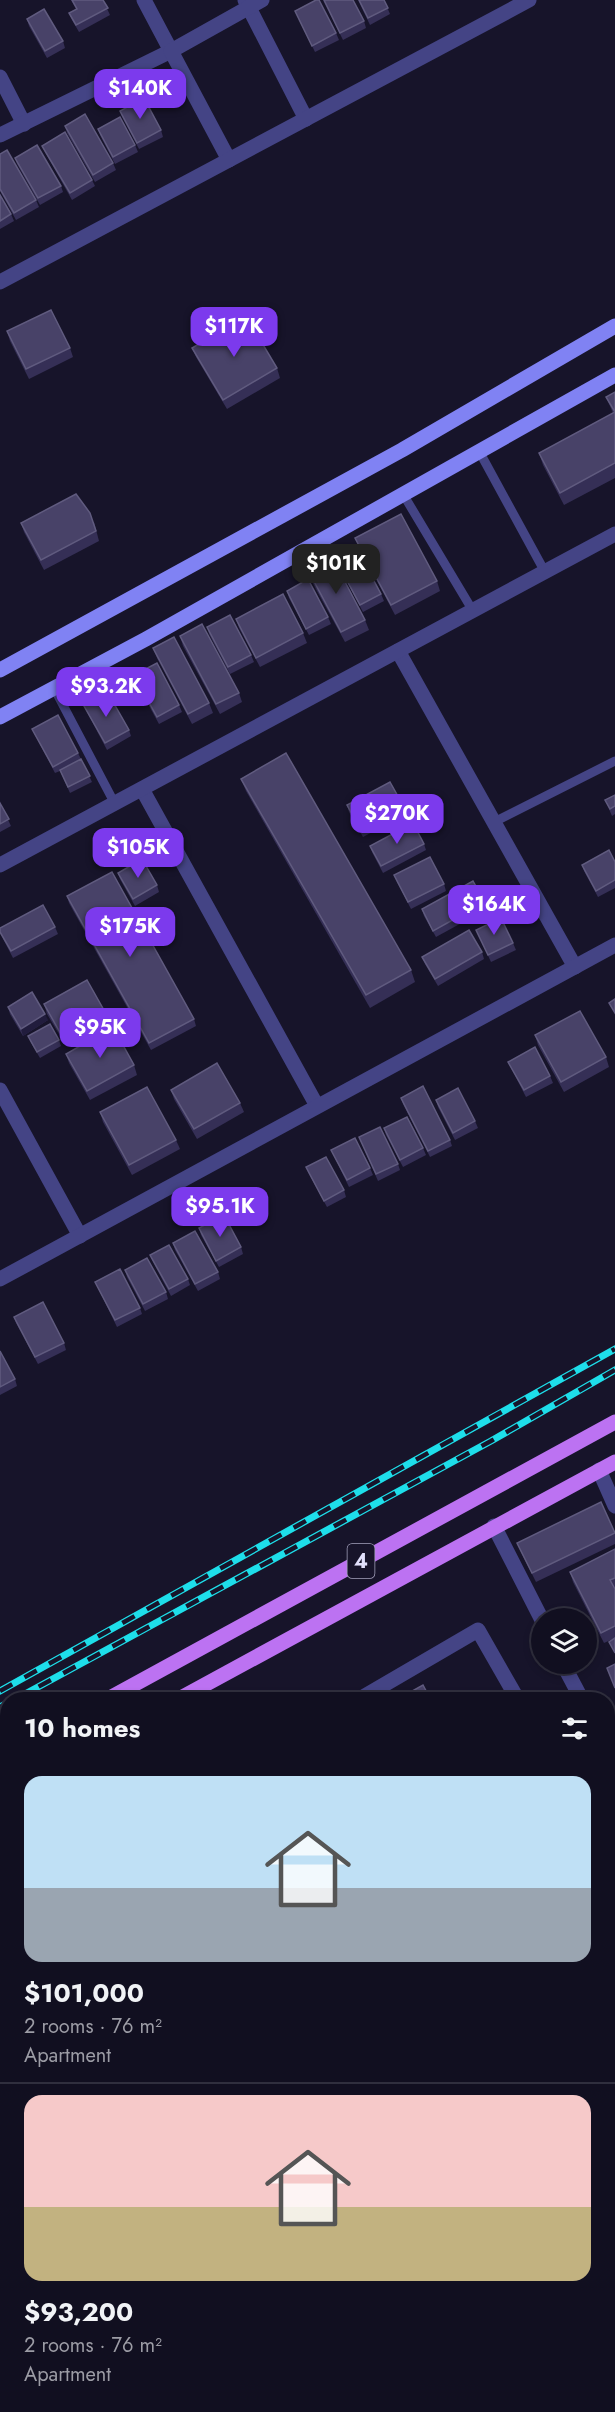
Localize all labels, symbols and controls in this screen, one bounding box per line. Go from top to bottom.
pin: $140K [98,69,182,120]
text: $140K [108,74,172,103]
pin: $117K [192,307,276,358]
text: $117K [205,312,263,341]
pin: $101K [294,544,378,595]
text: $101K [306,549,366,578]
pin: $93.2K [57,667,155,718]
text: $93.2K [70,672,142,701]
pin: $270K [355,794,439,845]
text: $270K [365,799,429,828]
pin: $105K [96,828,180,879]
text: $105K [107,833,169,862]
pin: $164K [452,885,536,936]
text: $164K [462,890,526,919]
pin: $175K [88,907,172,958]
text: $175K [99,912,161,941]
pin: $95K [64,1008,136,1059]
text: $95K [74,1013,126,1042]
pin: $95.1K [171,1187,269,1238]
text: $95.1K [185,1192,255,1221]
road number: 4 [348,1544,374,1578]
map controls [531,1608,597,1674]
button: layers [531,1608,597,1674]
text: 10 homes [24,1709,140,1747]
icon: filters [558,1712,591,1745]
icon: home [254,1815,362,1923]
text: $101,000 [24,1974,144,2012]
text: 2 rooms · 76 m² [24,2012,162,2041]
text: Apartment [24,2041,111,2070]
icon: home [254,2134,362,2242]
text: $93,200 [24,2293,133,2331]
text: 2 rooms · 76 m² [24,2331,162,2360]
text: Apartment [24,2360,111,2389]

